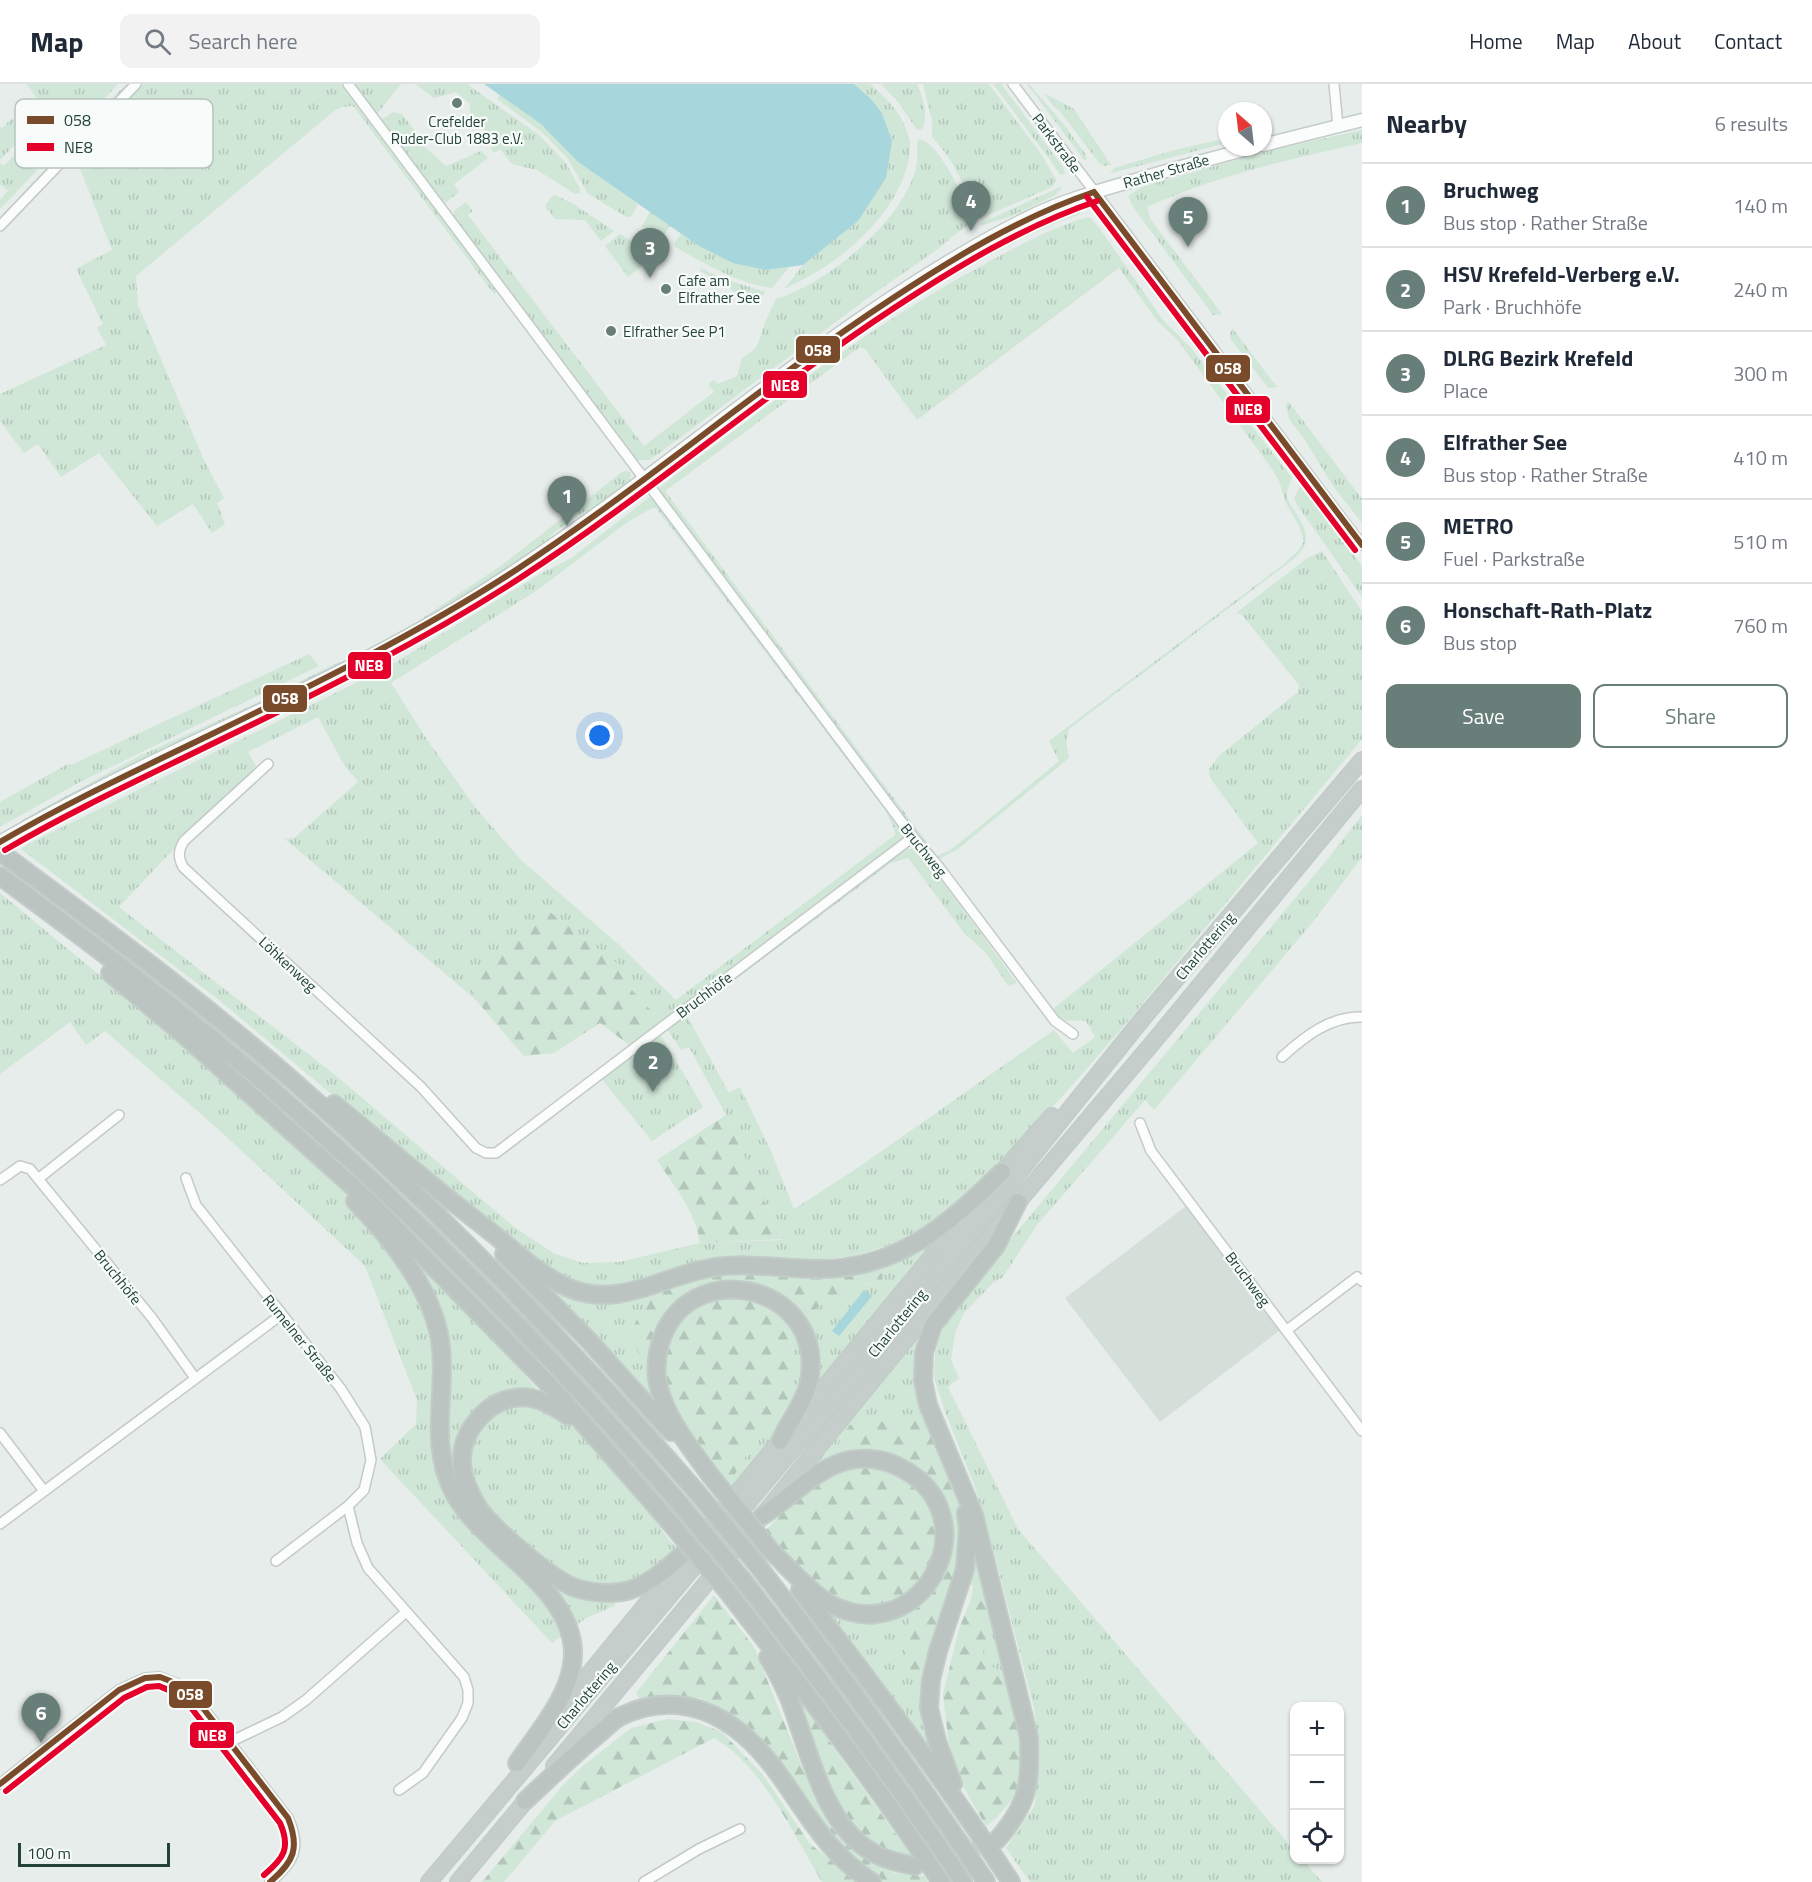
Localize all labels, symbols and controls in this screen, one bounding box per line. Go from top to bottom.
search box [120,14,540,68]
text: Map [30,20,84,63]
text: Search here [189,24,298,58]
icon: search [141,25,174,58]
text: Home [1469,25,1523,57]
text: Map [1556,25,1595,57]
text: About [1628,25,1681,57]
text: Contact [1714,25,1782,57]
marker: Crefelder Ruder-Club 1883 e.V. [450,96,464,110]
legend [15,99,213,168]
north arrow [1218,102,1272,156]
text: Nearby [1386,104,1467,143]
text: 058 [64,108,91,132]
street label: Parkstraße [1027,108,1087,178]
text: 6 results [1715,108,1788,139]
place label: Crefelder Ruder-Club 1883 e.V. [391,110,523,150]
text: NE8 [64,135,93,159]
street label: Rather Straße [1120,148,1212,194]
text: Bruchweg [1443,173,1539,207]
pin: 4 [952,182,990,231]
text: 1 [1400,190,1411,221]
text: 140 m [1733,190,1788,221]
pin: 5 [1168,198,1208,247]
text: Bus stop · Rather Straße [1443,207,1648,238]
pin: 3 [630,228,670,278]
text: HSV Krefeld-Verberg e.V. [1443,257,1680,291]
place label: Cafe am Elfrather See [678,269,760,309]
text: 2 [1400,274,1411,305]
text: 240 m [1733,274,1788,305]
marker: Cafe am Elfrather See [659,282,673,296]
text: Park · Bruchhöfe [1443,291,1582,322]
place label: Elfrather See P1 [623,320,726,343]
marker: Elfrather See P1 [604,324,618,338]
line badge: 058 [795,335,841,364]
text: 058 [805,338,831,362]
text: DLRG Bezirk Krefeld [1443,341,1633,375]
line badge: 058 [1205,354,1251,383]
text: 058 [1215,356,1241,380]
text: 3 [1400,358,1411,389]
text: 300 m [1733,358,1788,389]
line badge: NE8 [762,370,808,399]
text: NE8 [771,373,799,397]
text: Place [1443,375,1488,406]
line badge: NE8 [1225,395,1271,424]
text: NE8 [1234,397,1262,421]
text: Elfrather See [1443,425,1567,459]
text: 4 [1400,442,1411,473]
text: 410 m [1733,442,1788,473]
text: Bus stop · Rather Straße [1443,459,1648,490]
pin: 1 [548,476,586,526]
text: METRO [1443,509,1514,543]
text: 5 [1400,526,1411,557]
text: 510 m [1733,526,1788,557]
text: Fuel · Parkstraße [1443,543,1585,574]
text: Honschaft-Rath-Platz [1443,593,1652,627]
text: 6 [1400,610,1411,641]
text: 760 m [1733,610,1788,641]
text: Bus stop [1443,627,1517,658]
line badge: NE8 [347,651,392,680]
text: NE8 [355,653,383,677]
line badge: 058 [262,684,308,713]
button: Save [1386,684,1581,748]
button: Share [1593,684,1788,748]
text: 058 [272,686,298,710]
your location [585,721,614,750]
street label: Bruchweg [895,818,953,882]
street label: Charlottering [1170,907,1241,985]
street label: Löhkenweg [254,931,322,997]
street label: Bruchhöfe [671,966,737,1024]
pin: 2 [634,1042,672,1092]
street label: Bruchhöfe [88,1244,148,1310]
street label: Bruchweg [1220,1247,1276,1312]
street label: Charlottering [862,1283,932,1362]
street label: Rumelner Straße [257,1289,343,1387]
street label: Charlottering [551,1656,622,1734]
line badge: 058 [168,1680,213,1709]
text: 058 [177,1682,203,1706]
pin: 6 [22,1694,60,1743]
map controls [1290,1702,1344,1864]
button: + [1290,1702,1344,1756]
line badge: NE8 [189,1721,235,1749]
text: NE8 [198,1723,226,1747]
button: − [1290,1756,1344,1810]
button: locate [1290,1810,1344,1864]
scale bar [18,1840,170,1868]
text: 100 m [27,1841,71,1865]

